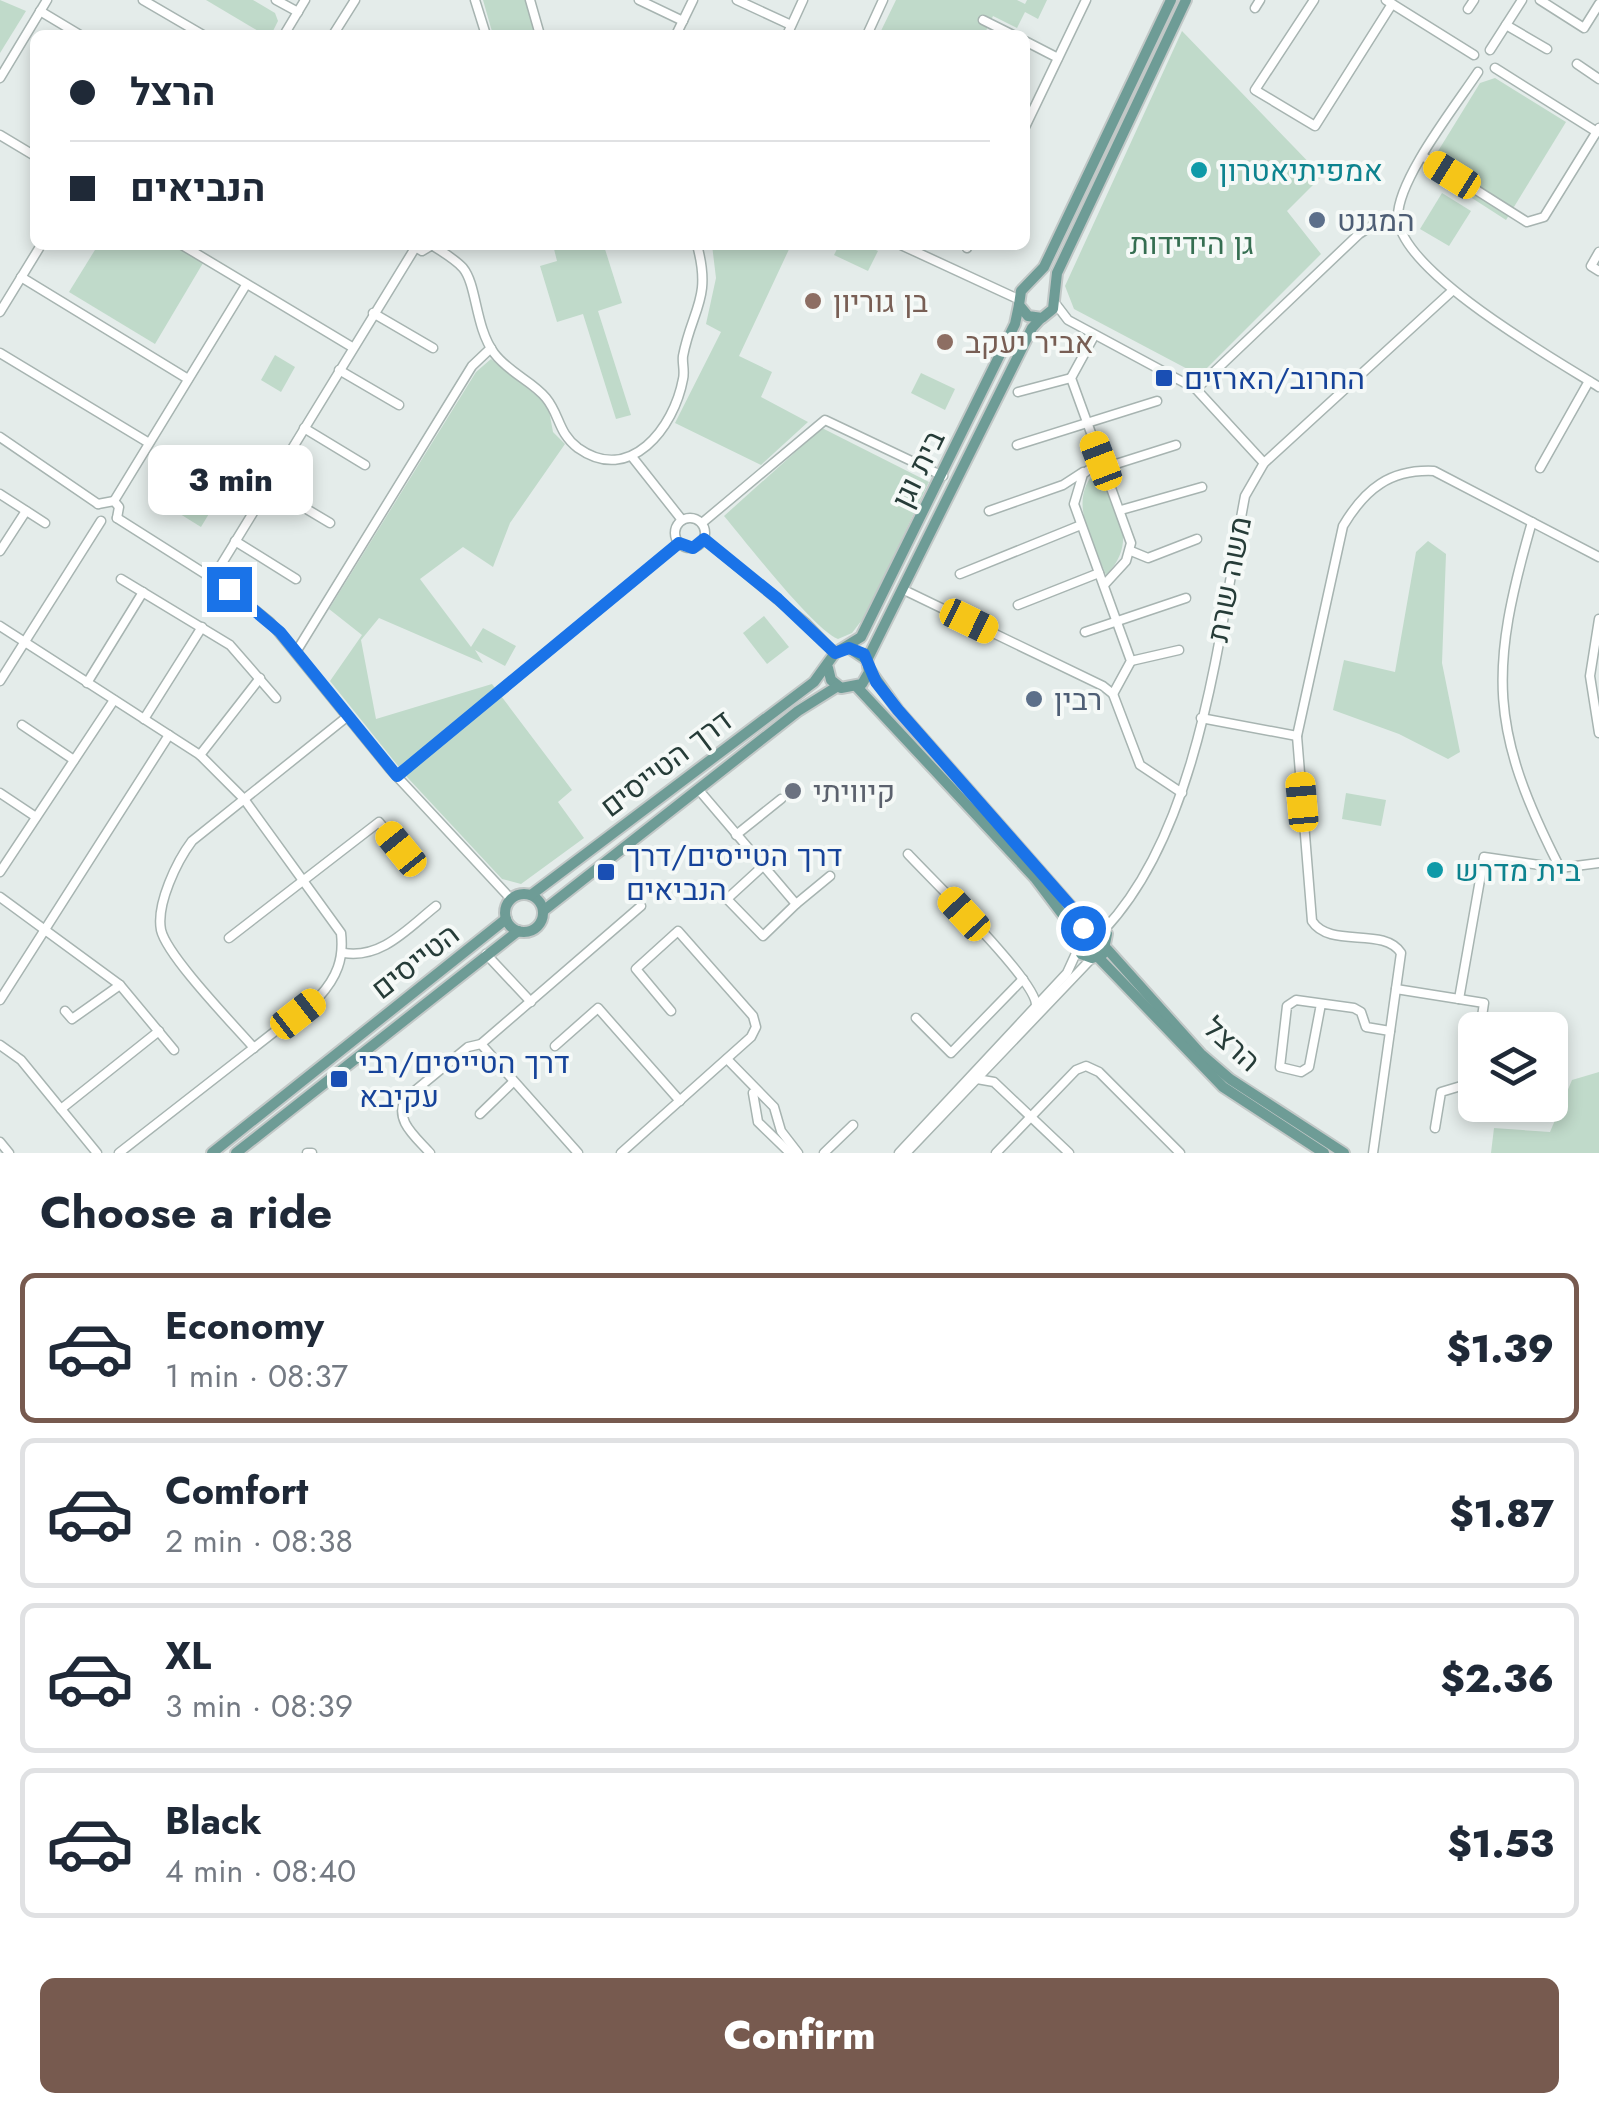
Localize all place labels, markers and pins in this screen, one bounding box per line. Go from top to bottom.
place label: אמפיתיאטרון [1219,149,1383,192]
marker: אמפיתיאטרון [1188,159,1210,181]
place label: המגנט [1337,199,1415,242]
marker: המגנט [1306,209,1328,231]
place label: בן גוריון [833,280,928,323]
marker: בן גוריון [802,290,824,312]
place label: אביר יעקב [965,321,1094,364]
marker: אביר יעקב [934,331,956,353]
place label: החרוב/הארזים [1184,357,1365,400]
marker: החרוב/הארזים [1153,367,1175,389]
place label: רבין [1054,678,1102,721]
marker: רבין [1023,688,1045,710]
place label: קיוויתי [813,770,895,813]
marker: קיוויתי [782,780,804,802]
place label: דרך הטייסים/דרך הנביאים [626,834,842,911]
place label: בית מדרש [1455,849,1581,892]
marker: בית מדרש [1424,859,1446,881]
marker: דרך הטייסים/דרך הנביאים [595,861,617,883]
place label: דרך הטייסים/רבי עקיבא [359,1041,570,1118]
marker: דרך הטייסים/רבי עקיבא [328,1068,350,1090]

